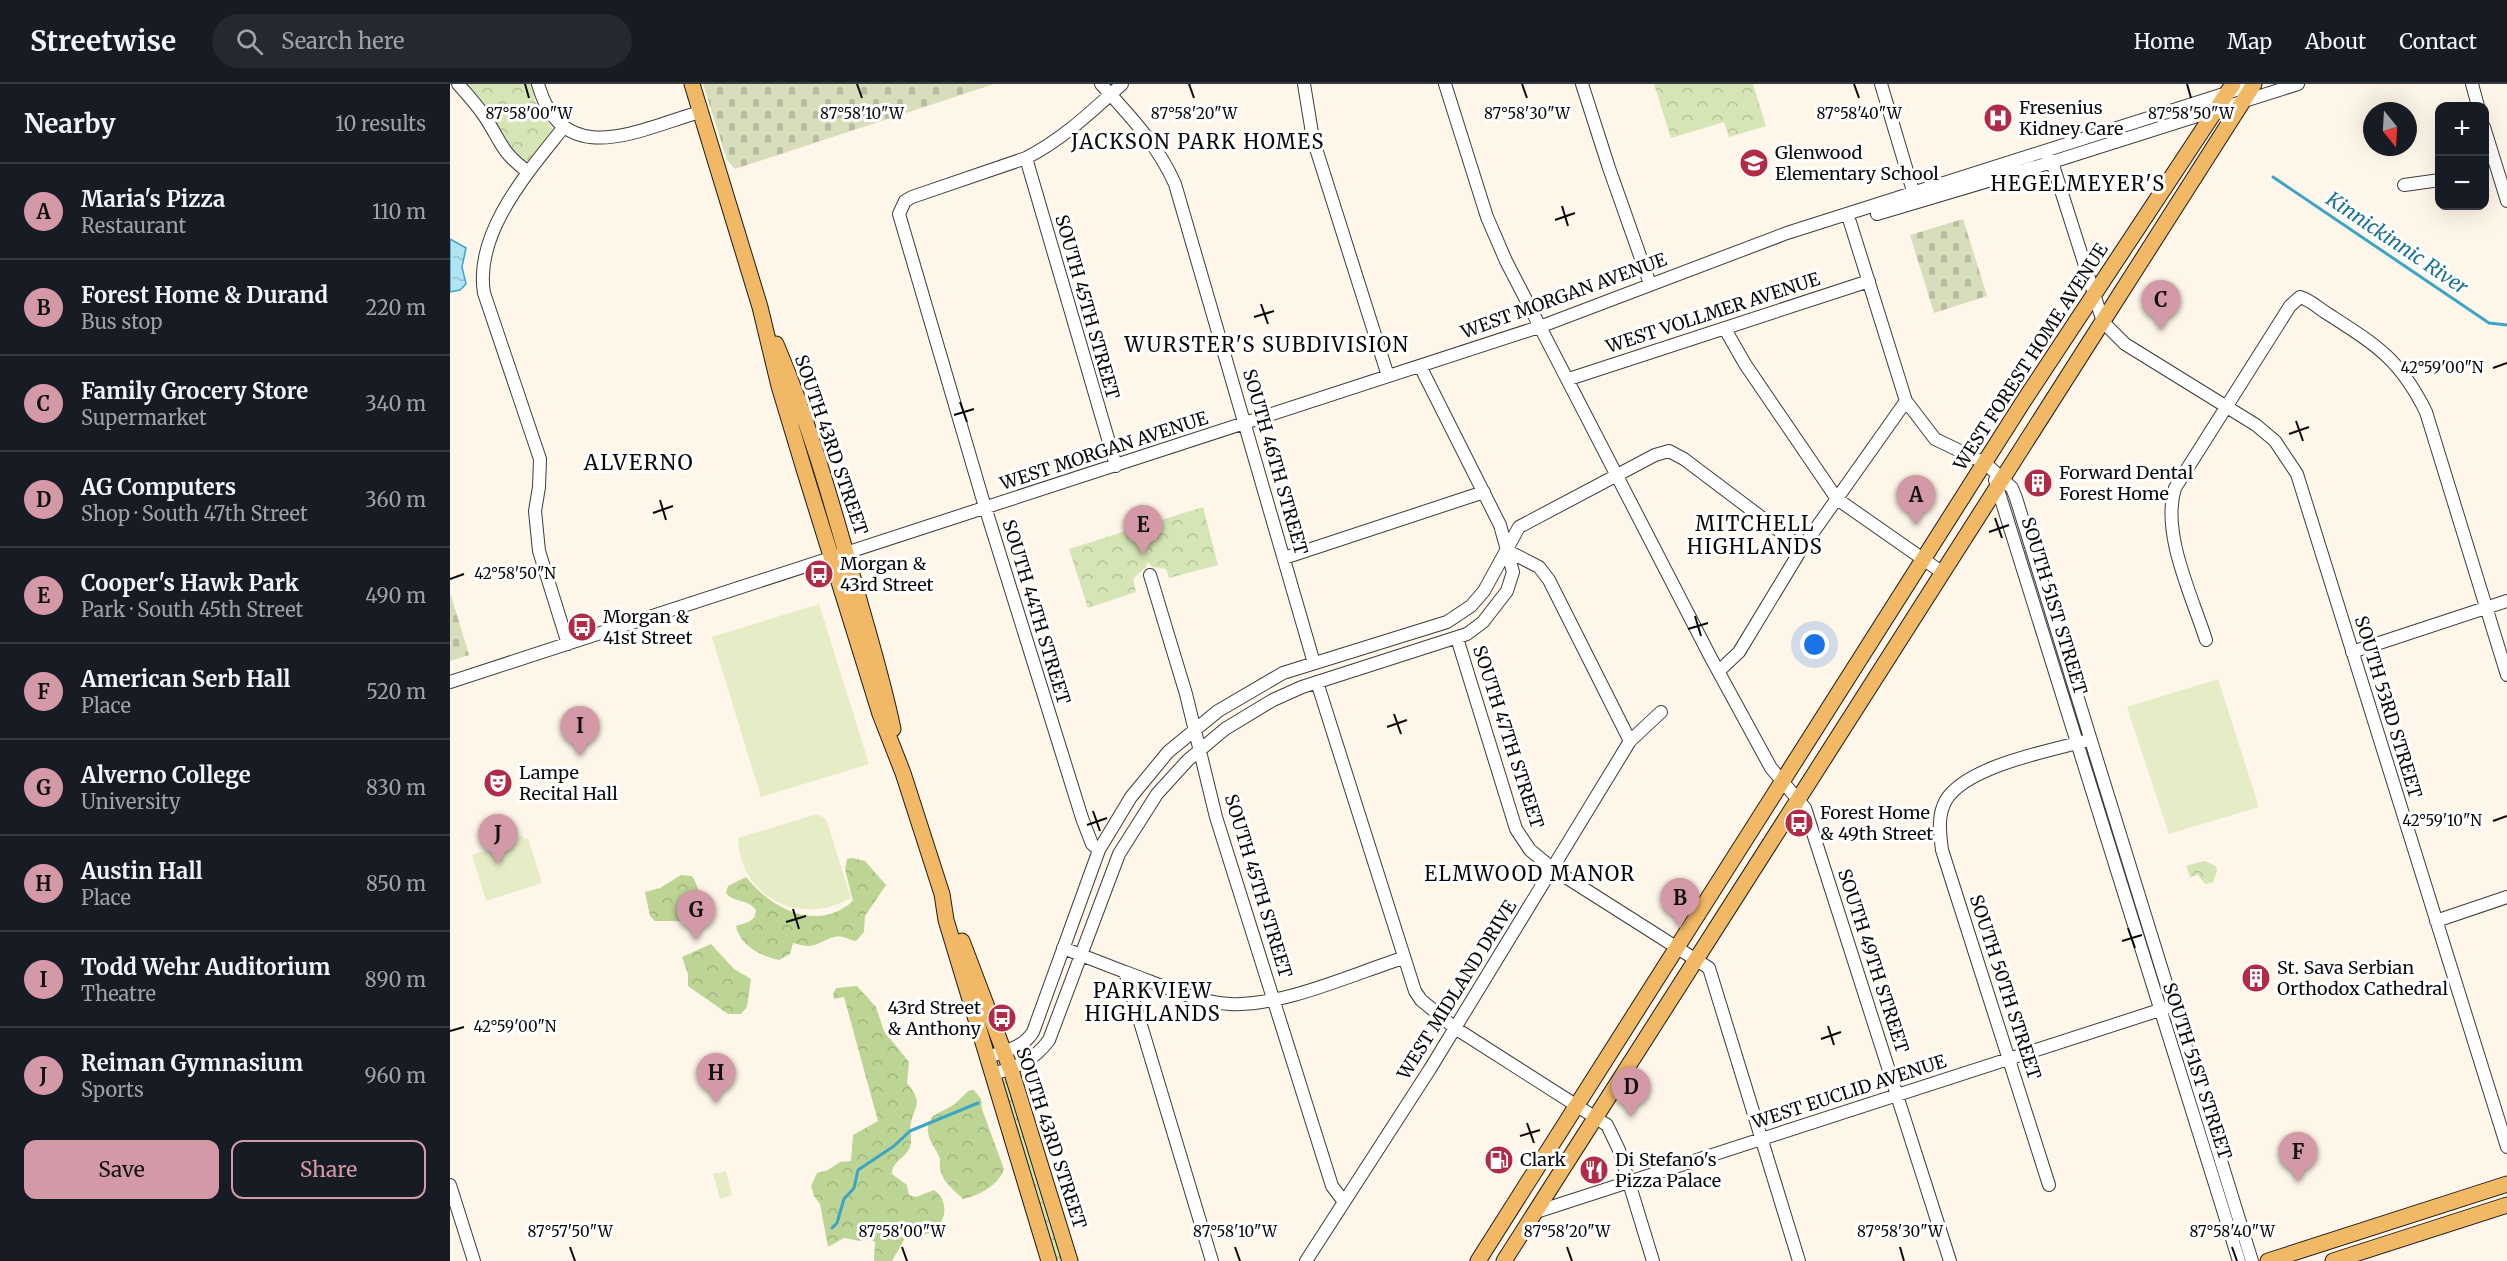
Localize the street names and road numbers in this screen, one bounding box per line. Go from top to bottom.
street label: SOUTH 45TH STREET [1050,212,1125,402]
street label: WEST FOREST HOME AVENUE [1948,238,2113,475]
street label: WEST MORGAN AVENUE [1457,247,1670,344]
street label: WEST VOLLMER AVENUE [1602,267,1823,358]
street label: SOUTH 43RD STREET [790,352,873,539]
street label: SOUTH 46TH STREET [1238,366,1313,558]
street label: WEST MORGAN AVENUE [996,406,1211,495]
street label: SOUTH 51ST STREET [2017,514,2093,698]
street label: SOUTH 44TH STREET [997,517,1076,707]
street label: SOUTH 53RD STREET [2350,613,2427,801]
street label: SOUTH 47TH STREET [1468,643,1549,832]
street label: SOUTH 45TH STREET [1220,791,1297,981]
street label: SOUTH 49TH STREET [1833,866,1914,1056]
street label: SOUTH 50TH STREET [1965,892,2046,1083]
street label: WEST MIDLAND DRIVE [1391,895,1522,1085]
street label: SOUTH 51ST STREET [2158,980,2237,1163]
street label: SOUTH 43RD STREET [1011,1044,1092,1232]
street label: WEST EUCLID AVENUE [1748,1049,1949,1134]

